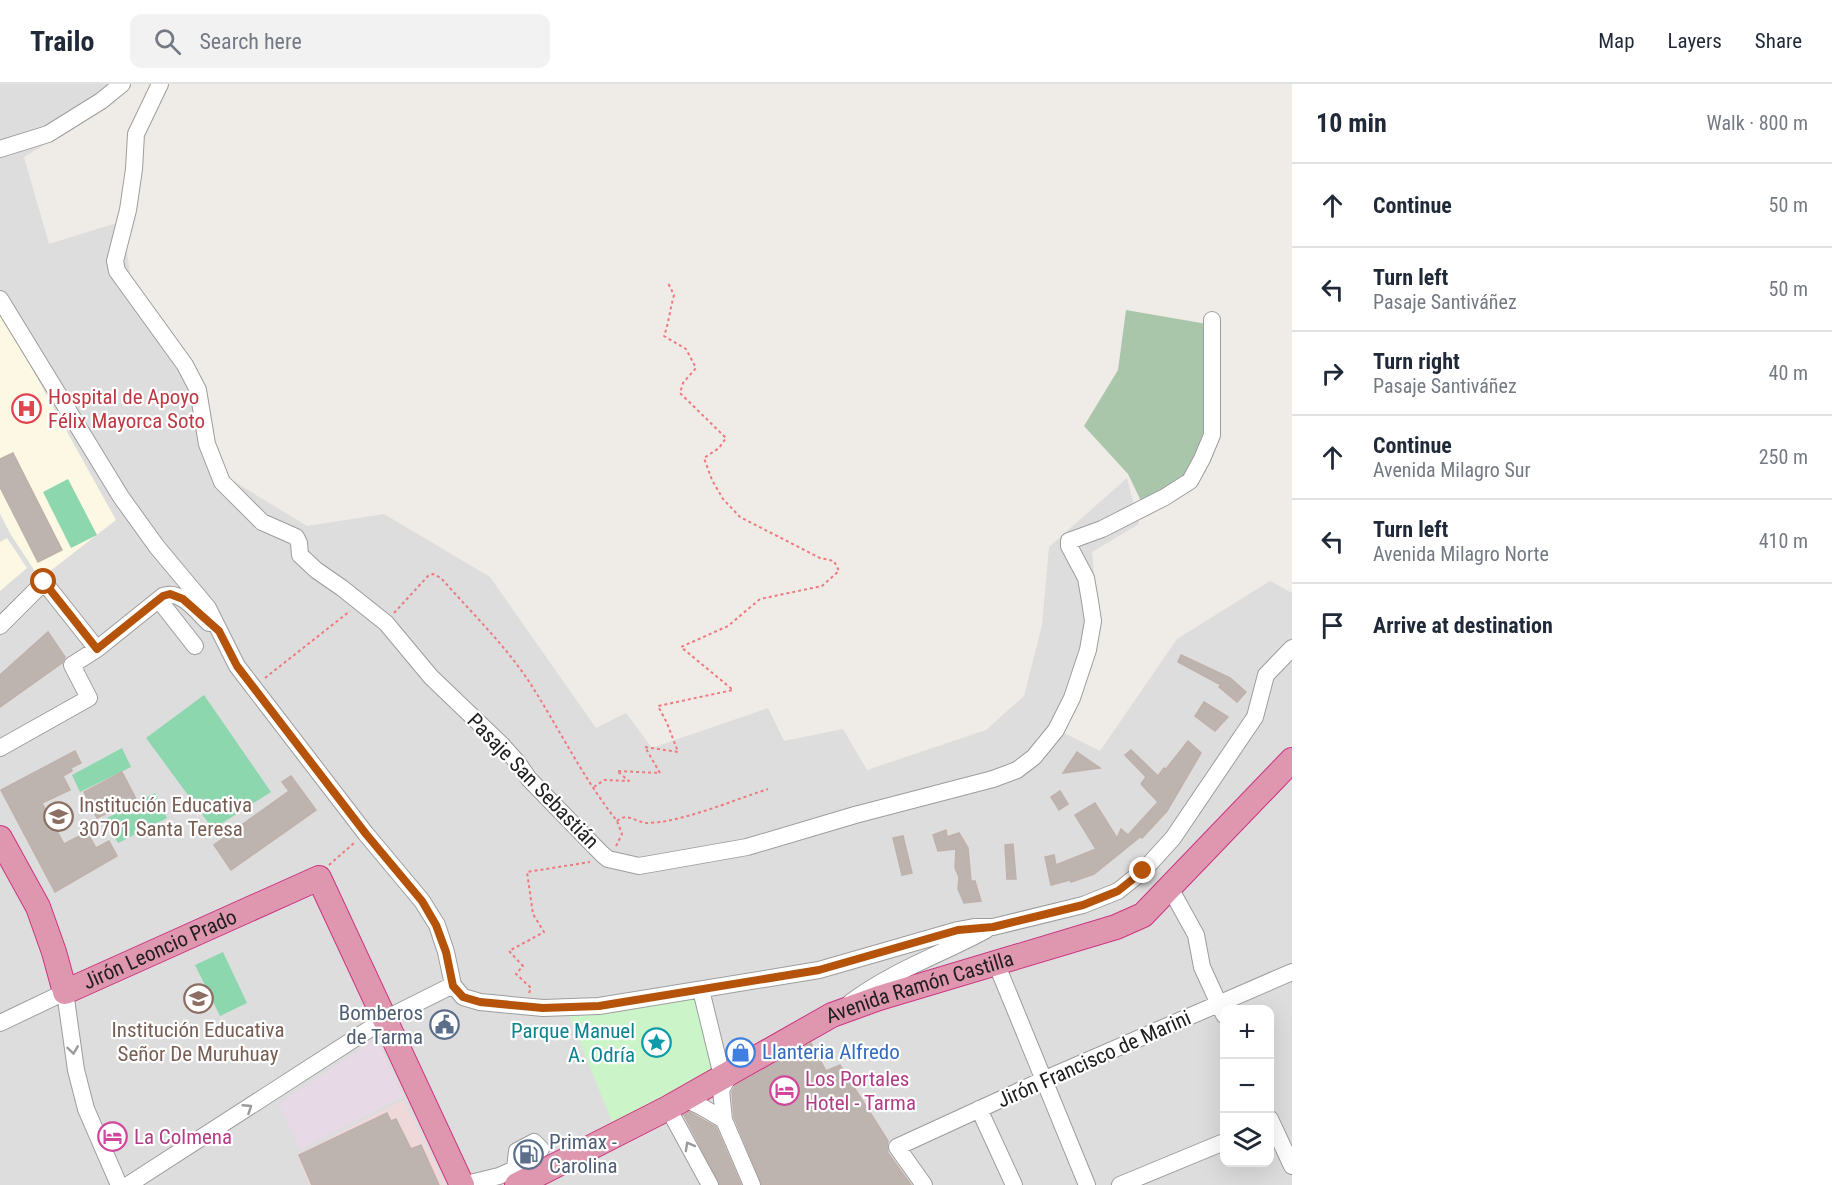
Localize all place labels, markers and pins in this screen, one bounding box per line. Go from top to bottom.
place label: Hospital de Apoyo Félix Mayorca Soto [48,385,205,433]
hospital icon: Hospital de Apoyo Félix Mayorca Soto [11,393,43,425]
place label: Institución Educativa 30701 Santa Teresa [79,793,252,841]
school or university icon: Institución Educativa 30701 Santa Teresa [42,801,74,833]
school or university icon: Institución Educativa Señor De Muruhuay [182,983,214,1015]
place label: Bomberos de Tarma [339,1001,423,1049]
public building icon: Bomberos de Tarma [428,1009,460,1041]
place label: Institución Educativa Señor De Muruhuay [112,1018,284,1066]
place label: Parque Manuel A. Odría [511,1019,635,1067]
place icon: Parque Manuel A. Odría [640,1027,672,1059]
shop icon: Llanteria Alfredo [725,1036,757,1068]
place label: Llanteria Alfredo [762,1040,900,1064]
place label: Los Portales Hotel - Tarma [805,1067,916,1115]
hotel icon: Los Portales Hotel - Tarma [768,1075,800,1107]
hotel icon: La Colmena [97,1121,129,1153]
place label: La Colmena [134,1125,232,1149]
place label: Primax - Carolina [549,1130,618,1178]
fuel station icon: Primax - Carolina [512,1138,544,1170]

